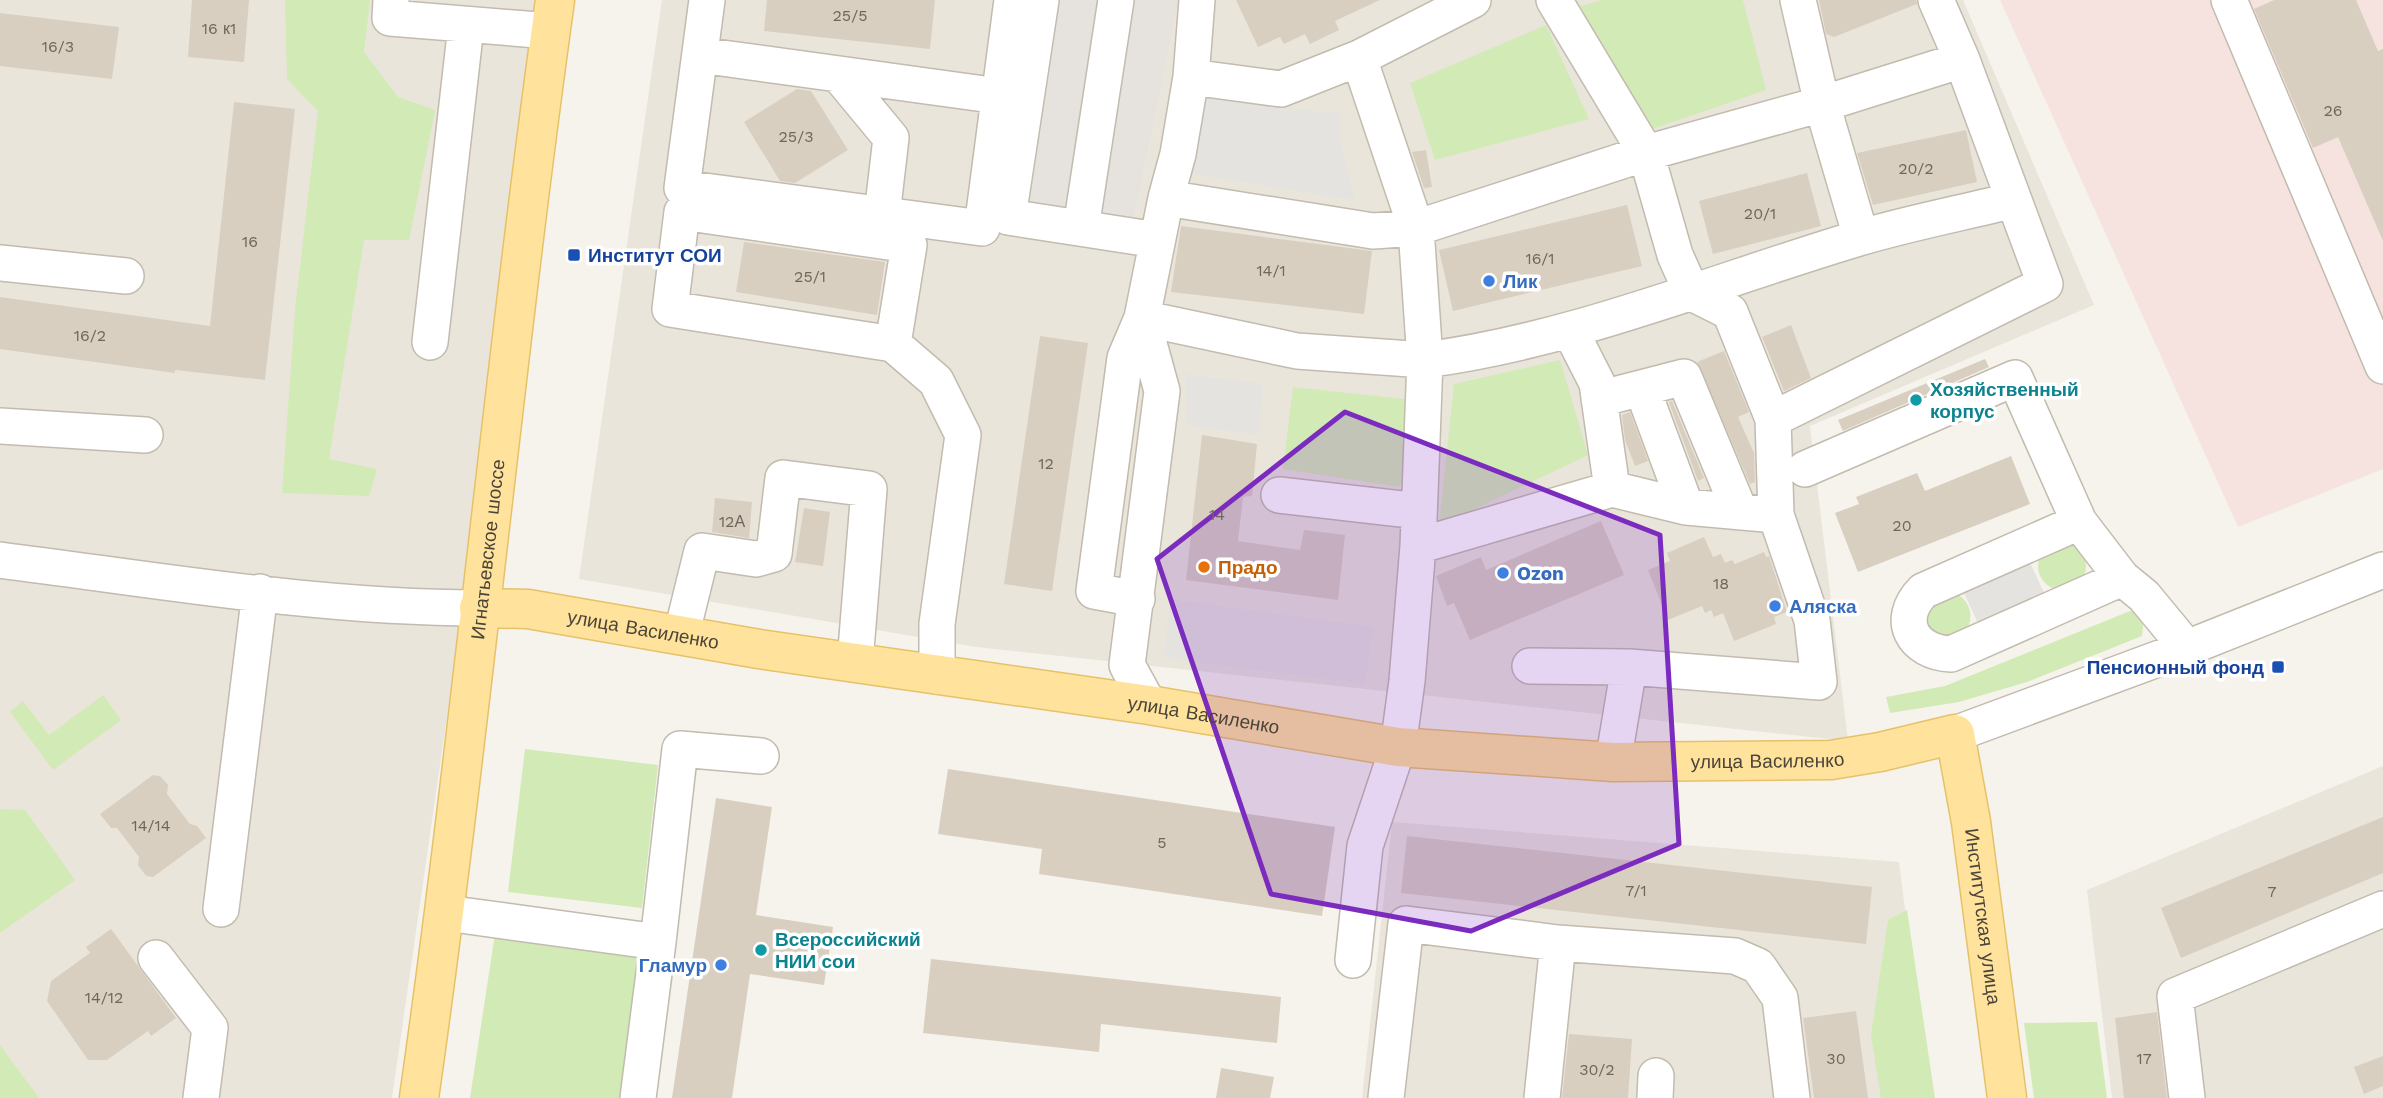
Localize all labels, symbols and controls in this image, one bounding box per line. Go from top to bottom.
house number: 25/5 [833,6,867,25]
house number: 16 к1 [202,19,236,38]
house number: 16/3 [42,37,74,56]
house number: 26 [2323,101,2343,120]
house number: 25/3 [779,127,813,146]
house number: 20/2 [1898,159,1934,178]
house number: 20/1 [1744,204,1776,223]
house number: 16 [242,232,258,251]
place label: Институт СОИ [588,244,722,267]
marker: Институт СОИ [566,247,582,263]
house number: 16/1 [1525,249,1555,268]
house number: 14/1 [1256,261,1286,280]
house number: 25/1 [794,267,826,286]
place label: Лик [1503,270,1538,293]
marker: Лик [1481,273,1497,289]
house number: 16/2 [74,326,106,345]
place label: Хозяйственный корпус [1930,378,2079,423]
marker: Хозяйственный корпус [1908,392,1924,408]
house number: 12 [1038,454,1054,473]
street label: Игнатьевское шоссе [466,458,510,641]
house number: 14 [1209,505,1225,524]
house number: 12А [719,512,745,531]
house number: 20 [1892,516,1912,535]
place label: Прадо [1218,556,1278,579]
marker: Прадо [1196,559,1212,575]
place label: Ozon [1517,562,1564,585]
marker: Ozon [1495,565,1511,581]
house number: 18 [1713,574,1729,593]
place label: Аляска [1789,595,1857,618]
marker: Аляска [1767,598,1783,614]
street label: улица Василенко [566,605,721,654]
place label: Пенсионный фонд [2087,656,2264,679]
marker: Пенсионный фонд [2270,659,2286,675]
street label: улица Василенко [1126,691,1281,739]
street label: улица Василенко [1691,747,1846,773]
house number: 14/14 [131,816,171,835]
street label: Институтская улица [1960,827,2006,1007]
house number: 5 [1157,833,1167,852]
house number: 7/1 [1625,881,1647,900]
house number: 7 [2268,882,2277,901]
place label: Всероссийский НИИ сои [775,928,921,973]
marker: Всероссийский НИИ сои [753,942,769,958]
place label: Гламур [639,954,707,977]
marker: Гламур [713,957,729,973]
house number: 14/12 [85,988,123,1007]
house number: 30 [1826,1049,1846,1068]
house number: 17 [2136,1049,2152,1068]
house number: 30/2 [1579,1060,1615,1079]

